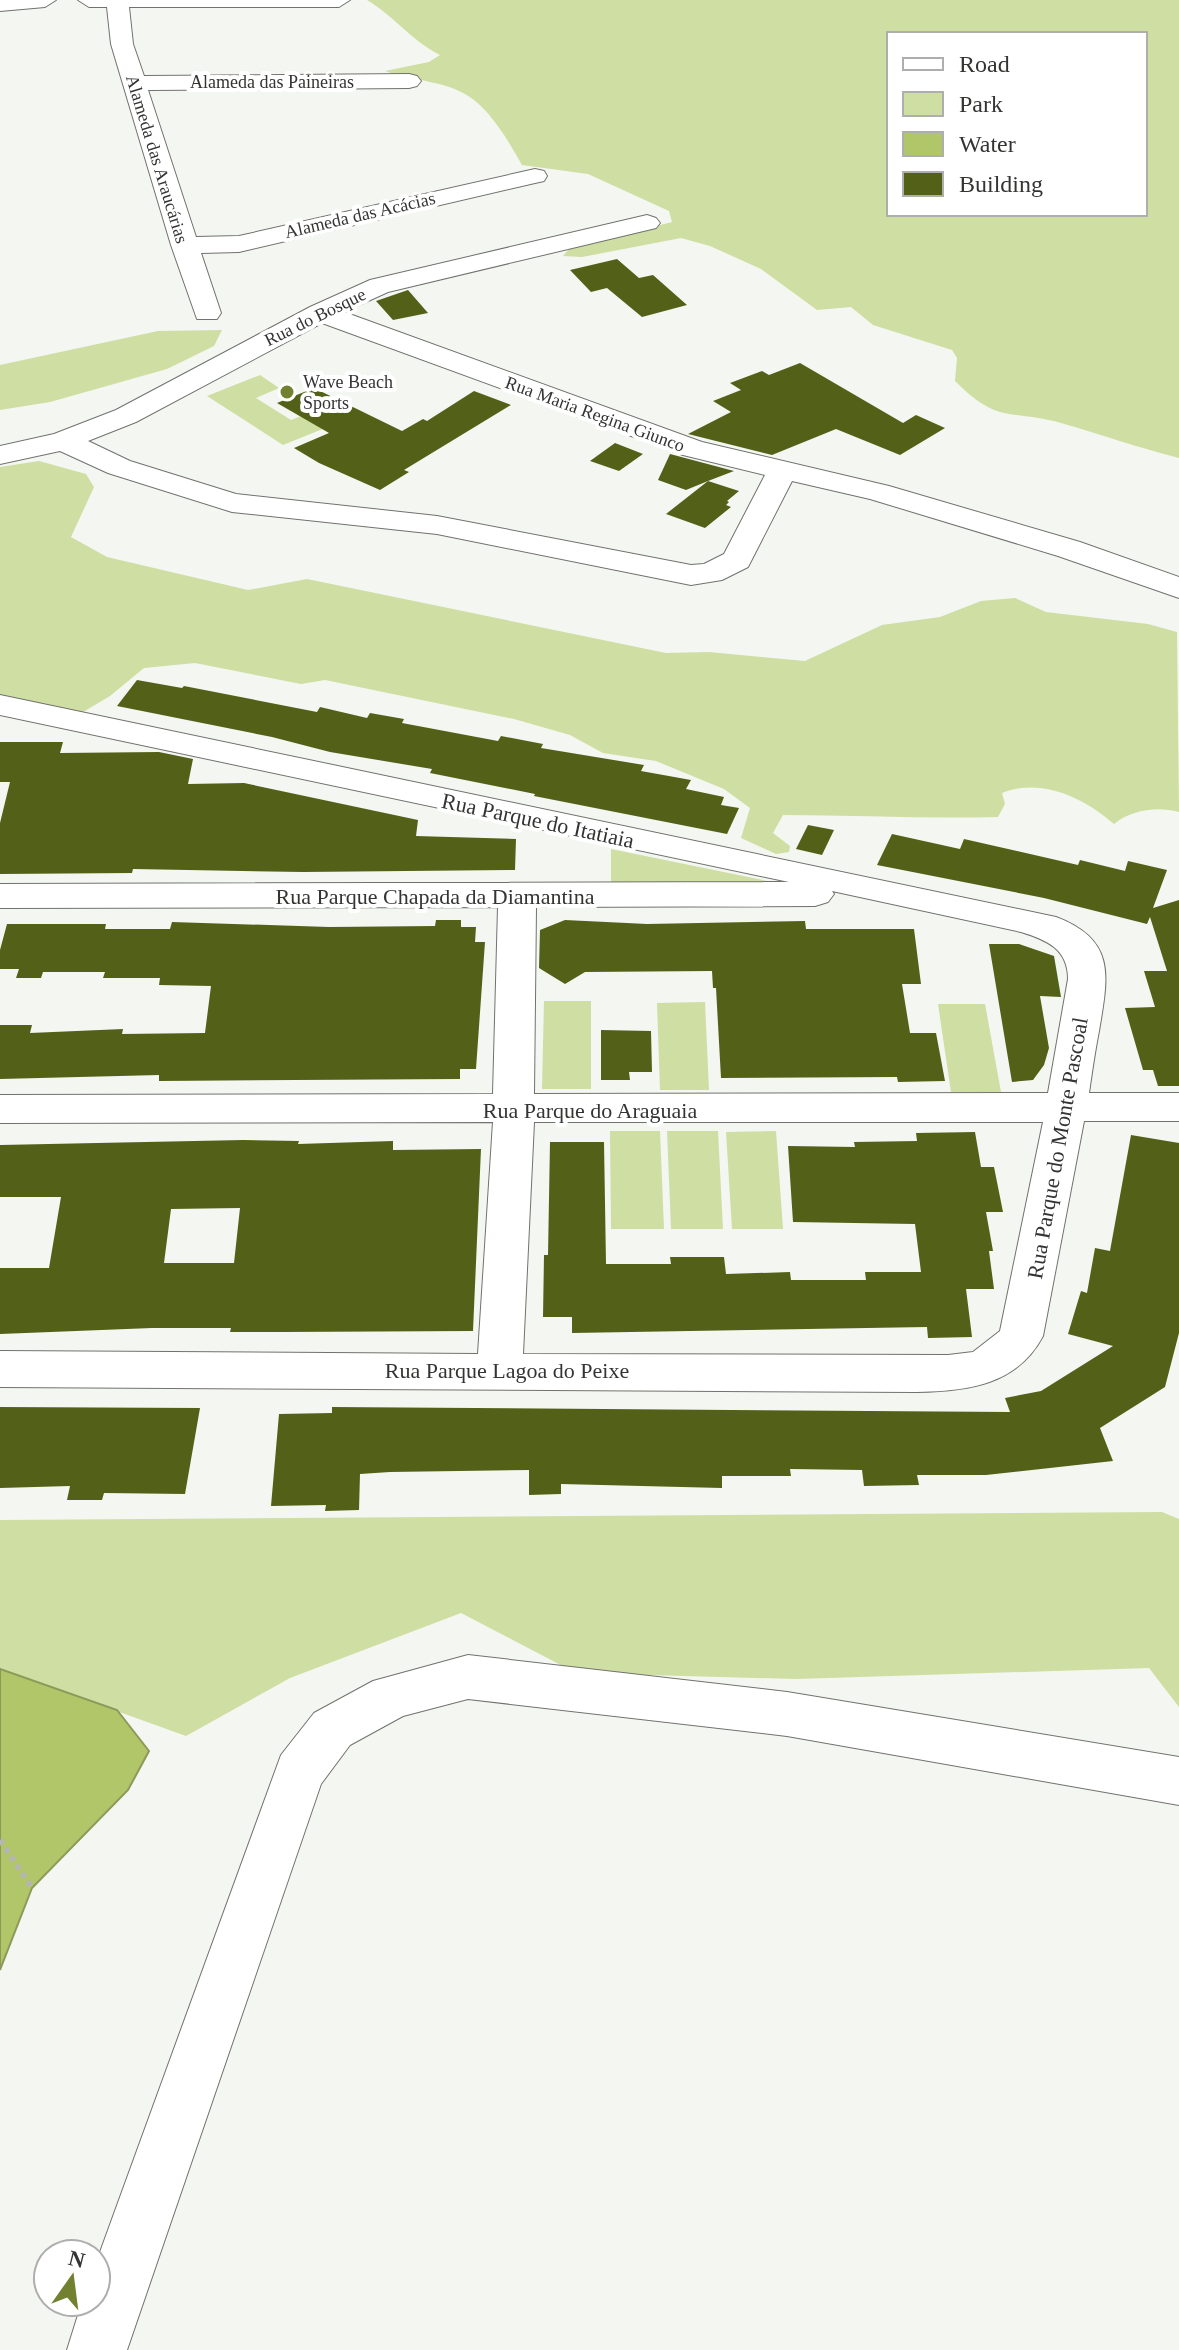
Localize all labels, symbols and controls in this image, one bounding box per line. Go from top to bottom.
legend [887,32,1147,216]
text: Road [959,51,1010,77]
street label: Alameda das Araucárias [122,72,192,246]
street label: Alameda das Paineiras [190,72,354,92]
text: Park [959,91,1003,117]
text: Water [959,131,1016,157]
text: Building [959,171,1043,197]
street label: Alameda das Acácias [283,188,437,242]
street label: Rua do Bosque [261,284,369,350]
place label: Wave Beach Sports [303,372,393,413]
street label: Rua Maria Regina Giunco [503,372,687,456]
marker: Wave Beach Sports [278,383,296,401]
street label: Rua Parque do Itatiaia [439,788,637,853]
street label: Rua Parque Chapada da Diamantina [276,884,595,909]
street label: Rua Parque do Monte Pascoal [1022,1015,1093,1281]
street label: Rua Parque do Araguaia [483,1098,697,1123]
street label: Rua Parque Lagoa do Peixe [385,1358,629,1383]
north arrow [32,2238,112,2318]
text: N [66,2245,88,2273]

